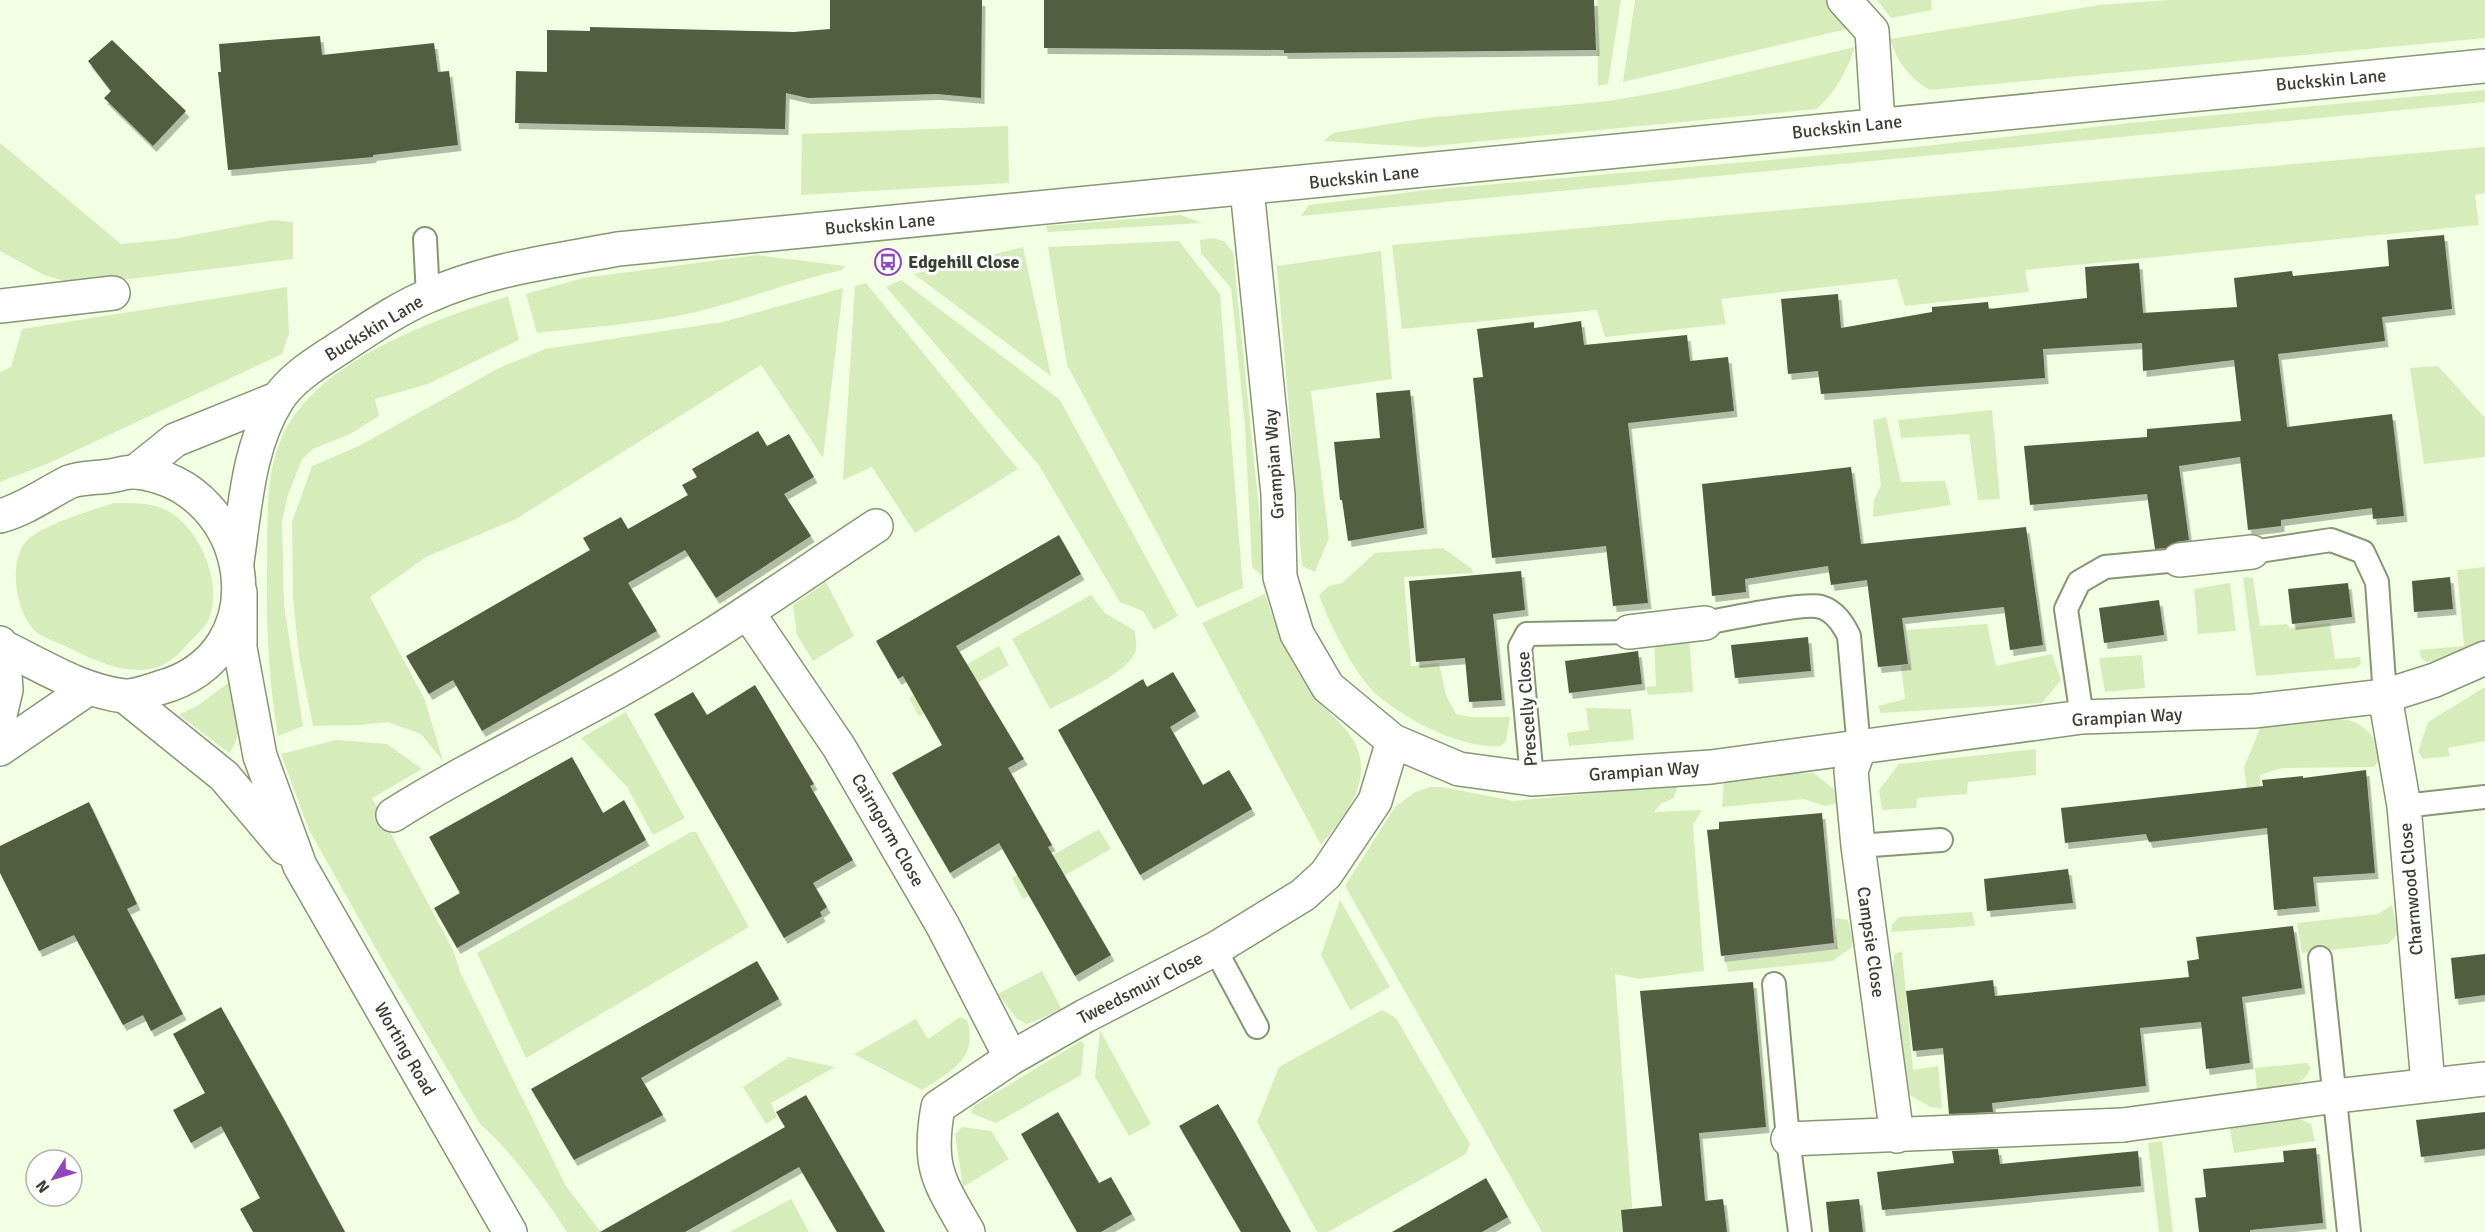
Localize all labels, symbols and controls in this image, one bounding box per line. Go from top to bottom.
street label: Buckskin Lane [2275,64,2387,96]
street label: Buckskin Lane [1791,110,1903,144]
street label: Buckskin Lane [1308,160,1420,194]
street label: Buckskin Lane [824,208,936,240]
bus stop icon: Edgehill Close [873,247,903,277]
place label: Edgehill Close [908,251,1019,273]
street label: Buckskin Lane [321,290,427,366]
street label: Grampian Way [1259,407,1289,520]
street label: Prescelly Close [1512,651,1542,767]
street label: Grampian Way [2071,703,2183,731]
street label: Grampian Way [1588,756,1701,786]
street label: Cairngorm Close [847,769,929,891]
street label: Charnwood Close [2394,822,2428,956]
street label: Campsie Close [1852,885,1890,999]
street label: Tweedsmuir Close [1074,947,1206,1029]
street label: Worting Road [369,998,441,1100]
north arrow [24,1148,84,1208]
text: N [31,1176,54,1197]

